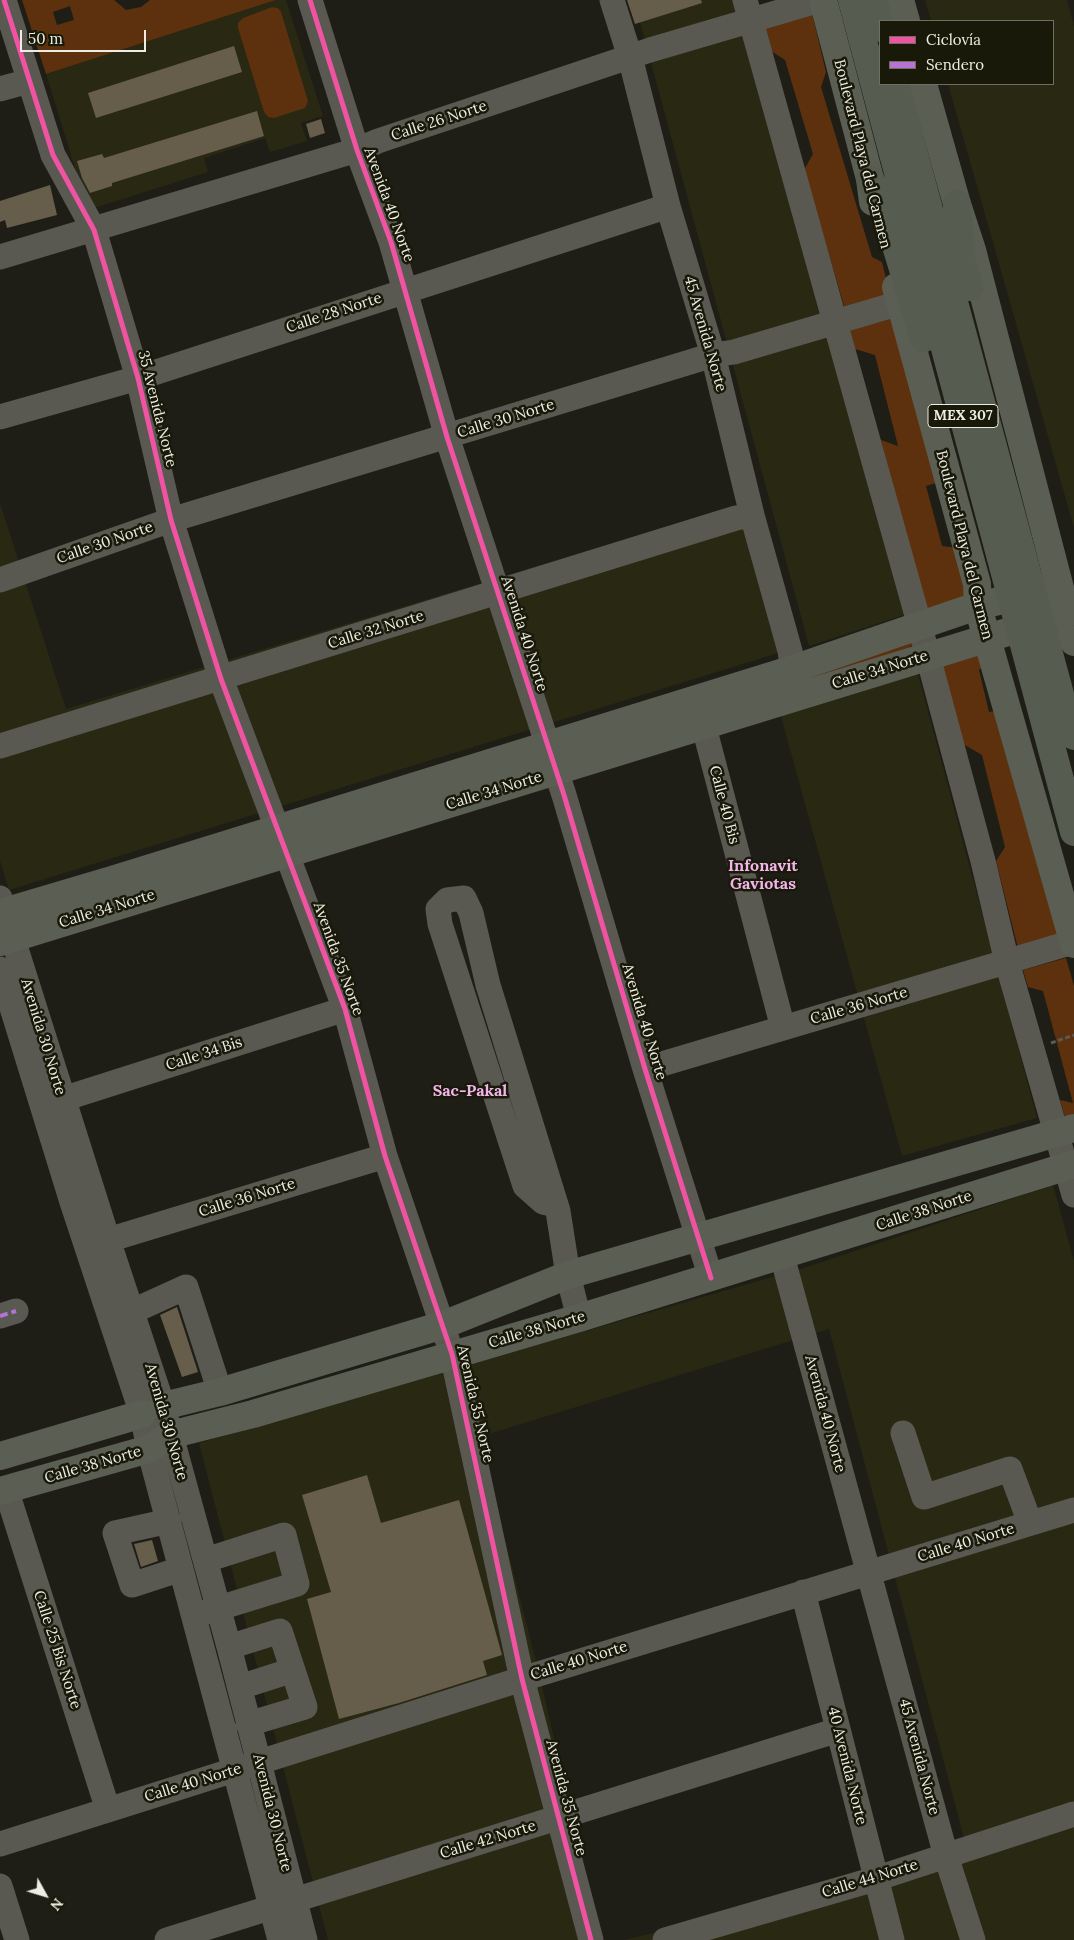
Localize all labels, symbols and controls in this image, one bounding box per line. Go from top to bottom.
scale bar [22,20,149,52]
legend [879,20,1054,85]
text: 50 m [28,29,63,48]
text: Ciclovía [926,30,981,49]
text: Sendero [926,55,984,74]
street label: Boulevard Playa del Carmen [830,57,894,251]
street label: Calle 26 Norte [389,97,489,145]
street label: Avenida 40 Norte [360,145,418,265]
street label: 45 Avenida Norte [680,274,730,394]
street label: Calle 28 Norte [284,289,384,337]
street label: 35 Avenida Norte [134,349,180,469]
street label: Calle 30 Norte [455,396,557,442]
road number: MEX 307 [928,404,998,428]
street label: Boulevard Playa del Carmen [932,448,996,642]
street label: Calle 30 Norte [54,518,156,568]
street label: Avenida 40 Norte [497,574,551,694]
street label: Calle 32 Norte [326,607,426,653]
street label: Calle 34 Norte [830,647,930,693]
street label: Calle 40 Bis [705,764,743,846]
street label: Calle 34 Norte [444,768,544,814]
district label: Infonavit Gaviotas [728,856,798,894]
street label: Calle 34 Norte [57,886,157,932]
street label: Avenida 35 Norte [309,900,367,1018]
street label: Avenida 40 Norte [618,962,670,1082]
street label: Avenida 30 Norte [17,977,69,1097]
street label: Calle 36 Norte [808,984,910,1028]
street label: Calle 34 Bis [164,1033,244,1075]
district label: Sac-Pakal [433,1081,507,1101]
street label: Calle 36 Norte [197,1175,297,1221]
street label: Calle 38 Norte [874,1187,974,1235]
street label: Calle 38 Norte [487,1308,587,1352]
street label: Avenida 35 Norte [453,1344,497,1464]
street label: Avenida 40 Norte [801,1353,849,1475]
street label: Avenida 30 Norte [141,1361,191,1483]
street label: Calle 38 Norte [43,1443,143,1487]
street label: Calle 40 Norte [915,1520,1017,1566]
street label: Calle 25 Bis Norte [29,1588,85,1712]
street label: Calle 40 Norte [528,1638,630,1684]
street label: 45 Avenida Norte [895,1697,943,1817]
street label: 40 Avenida Norte [824,1705,870,1827]
street label: Avenida 35 Norte [542,1738,590,1858]
street label: Avenida 30 Norte [249,1752,295,1874]
street label: Calle 40 Norte [142,1760,244,1806]
street label: Calle 42 Norte [438,1817,538,1863]
street label: Calle 44 Norte [820,1856,920,1902]
north arrow [20,1870,70,1920]
text: N [46,1895,67,1914]

